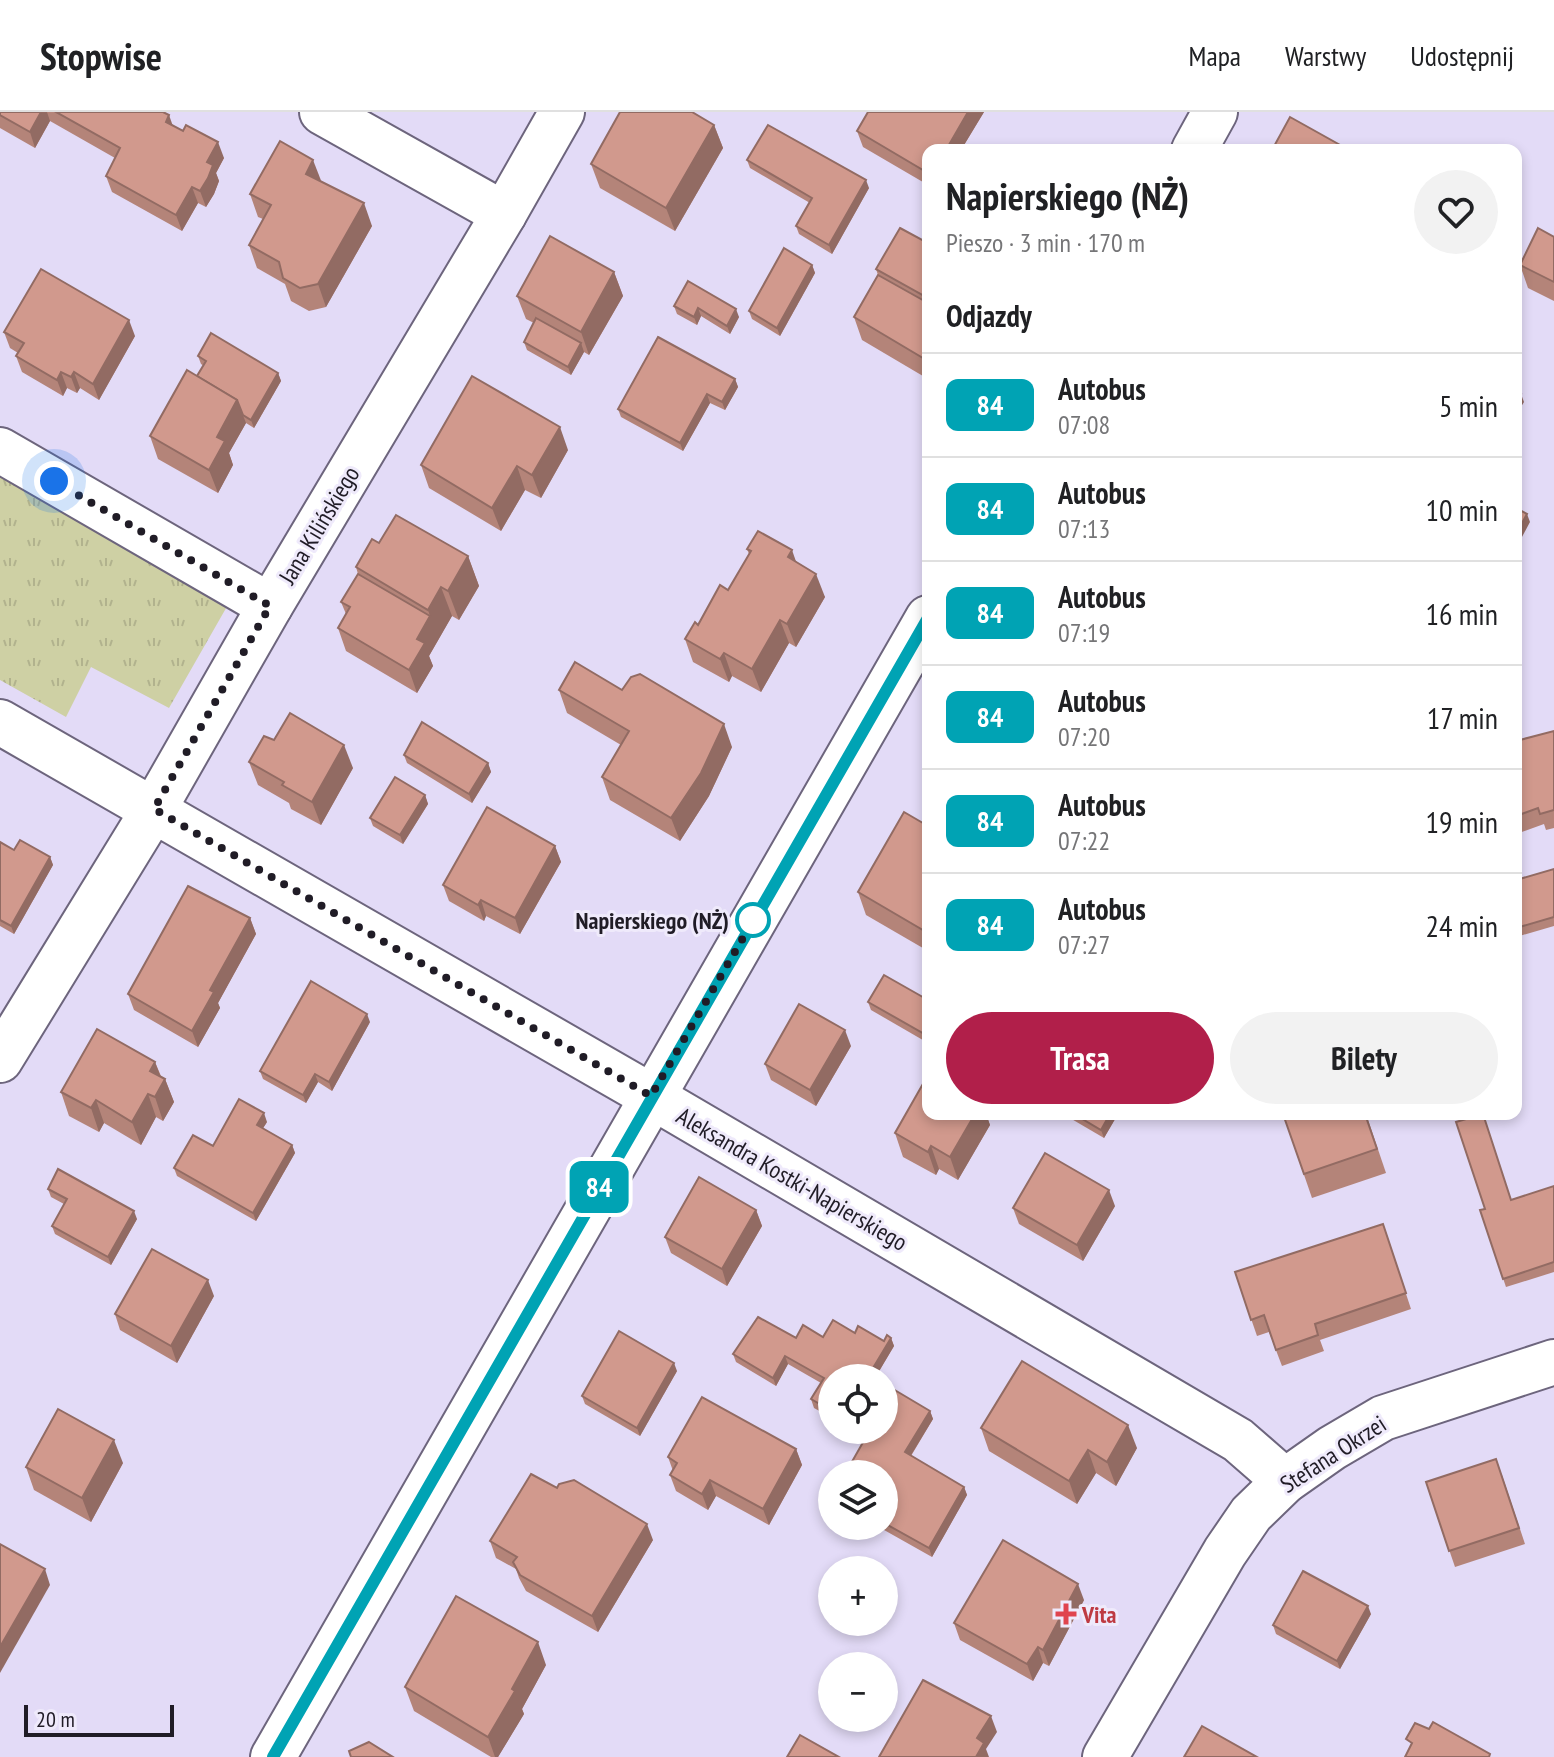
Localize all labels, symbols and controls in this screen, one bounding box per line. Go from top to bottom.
text: Stopwise [40,31,162,80]
text: Mapa [1189,37,1241,74]
text: Warstwy [1285,37,1366,74]
text: Udostępnij [1410,37,1514,74]
button: heart [1414,170,1498,254]
text: Napierskiego (NŻ) [946,171,1189,220]
text: Pieszo · 3 min · 170 m [946,226,1145,259]
text: Odjazdy [946,296,1032,335]
text: Autobus [1058,369,1146,408]
text: 84 [977,386,1003,423]
text: 5 min [1439,386,1498,425]
text: 07:08 [1058,408,1110,441]
street label: Jana Kilińskiego [271,460,366,590]
your location [34,461,74,501]
text: Autobus [1058,473,1146,512]
text: 84 [977,490,1003,527]
text: 10 min [1425,490,1498,529]
text: 07:13 [1058,512,1110,545]
text: Autobus [1058,577,1146,616]
text: 84 [977,594,1003,631]
text: 16 min [1425,594,1498,633]
text: 07:19 [1058,616,1110,649]
text: Autobus [1058,681,1146,720]
text: 84 [977,698,1003,735]
text: 17 min [1427,698,1498,737]
text: 07:20 [1058,720,1110,753]
text: Autobus [1058,785,1146,824]
text: 84 [977,802,1003,839]
text: 19 min [1425,802,1498,841]
text: 07:22 [1058,824,1110,857]
text: Autobus [1058,889,1146,928]
marker: Napierskiego (NŻ) [736,903,770,937]
place label: Napierskiego (NŻ) [576,905,729,936]
text: 84 [977,906,1003,943]
text: 24 min [1425,906,1498,945]
text: 07:27 [1058,928,1110,961]
button: Trasa [946,1012,1214,1104]
button: Bilety [1230,1012,1498,1104]
street label: Aleksandra Kostki-Napierskiego [671,1100,913,1258]
line badge: 84 [563,1161,635,1213]
text: 84 [586,1168,612,1205]
map controls [818,1364,898,1732]
button: locate [818,1364,898,1444]
street label: Stefana Okrzei [1274,1408,1392,1500]
button: layers [818,1460,898,1540]
button: + [818,1556,898,1636]
place label: Vita [1081,1599,1116,1630]
marker: Vita [1057,1605,1075,1623]
button: − [818,1652,898,1732]
scale bar [24,1701,174,1737]
text: 20 m [36,1705,75,1733]

